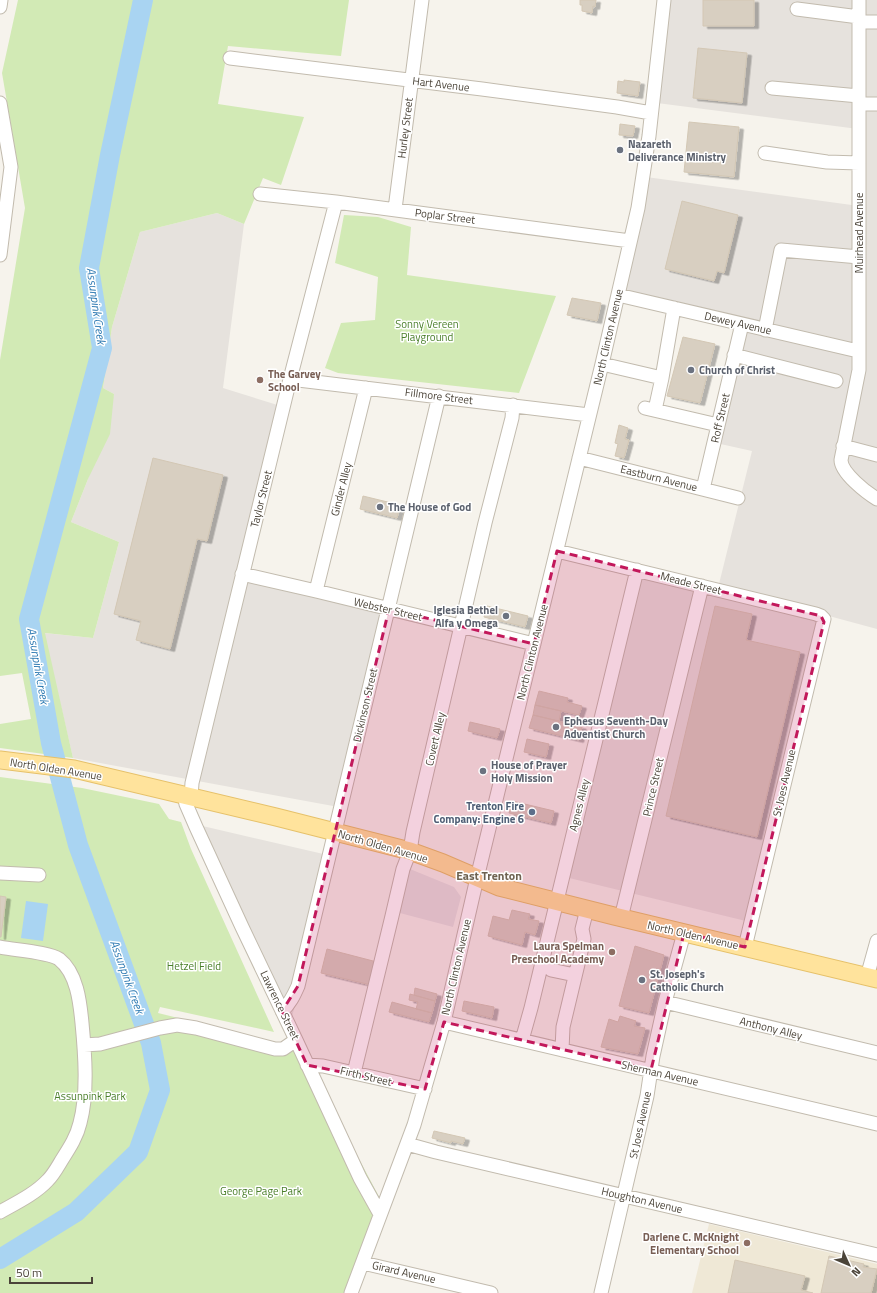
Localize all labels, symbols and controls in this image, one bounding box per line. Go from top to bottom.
street label: Hart Avenue [412,73,471,95]
street label: Hurley Street [393,97,417,159]
place label: Nazareth Deliverance Ministry [628,136,727,165]
marker: Nazareth Deliverance Ministry [615,145,625,155]
street label: Muirhead Avenue [851,192,867,273]
street label: Poplar Street [414,204,476,228]
water label: Assunpink Creek [82,266,112,347]
street label: North Clinton Avenue [589,287,627,387]
street label: Dewey Avenue [703,307,774,339]
park label: Sonny Vereen Playground [395,316,459,345]
place label: Church of Christ [699,362,775,378]
marker: Church of Christ [686,365,696,375]
place label: The Garvey School [268,366,321,395]
marker: The Garvey School [255,375,265,385]
street label: Fillmore Street [404,384,474,408]
street label: Roff Street [707,391,734,444]
street label: Ginder Alley [327,460,356,518]
street label: Eastburn Avenue [619,461,700,495]
street label: Taylor Street [246,469,276,529]
place label: The House of God [388,499,471,515]
marker: The House of God [375,502,385,512]
street label: Meade Street [659,568,723,598]
street label: Webster Street [352,593,424,625]
place label: Iglesia Bethel Alfa y Omega [433,602,498,631]
street label: North Clinton Avenue [512,602,552,702]
marker: Iglesia Bethel Alfa y Omega [501,611,511,621]
water label: Assunpink Creek [22,626,55,707]
street label: Dickinson Street [349,666,381,744]
street label: Covert Alley [421,710,449,768]
place label: Ephesus Seventh-Day Adventist Church [564,713,668,742]
marker: Ephesus Seventh-Day Adventist Church [551,722,561,732]
street label: St Joes Avenue [768,747,800,818]
street label: North Olden Avenue [9,754,104,784]
street label: Prince Street [638,756,668,818]
place label: House of Prayer Holy Mission [491,757,567,786]
marker: House of Prayer Holy Mission [478,766,488,776]
street label: Agnes Alley [565,776,593,833]
place label: Trenton Fire Company: Engine 6 [434,798,524,827]
marker: Trenton Fire Company: Engine 6 [527,807,537,817]
street label: North Olden Avenue [336,825,430,867]
district label: East Trenton [456,866,522,885]
street label: North Clinton Avenue [437,917,475,1017]
street label: North Olden Avenue [646,917,741,953]
water label: Assunpink Creek [105,937,150,1018]
place label: Laura Spelman Preschool Academy [511,938,604,967]
marker: Laura Spelman Preschool Academy [607,947,617,957]
park label: Hetzel Field [167,958,221,974]
place label: St. Joseph's Catholic Church [650,966,724,995]
street label: Lawrence Street [256,968,304,1043]
marker: St. Joseph's Catholic Church [637,975,647,985]
street label: Anthony Alley [738,1012,805,1044]
street label: Sherman Avenue [620,1056,701,1090]
street label: Firth Street [339,1062,394,1090]
park label: Assunpink Park [54,1088,126,1104]
street label: St Joes Avenue [625,1089,655,1160]
park label: George Page Park [220,1183,303,1199]
street label: Houghton Avenue [600,1183,685,1217]
place label: Darlene C. McKnight Elementary School [643,1229,739,1258]
marker: Darlene C. McKnight Elementary School [742,1238,752,1248]
north arrow [829,1245,869,1285]
street label: Girard Avenue [371,1257,438,1287]
scale bar [10,1259,92,1285]
text: 50 m [16,1263,42,1282]
text: N [848,1264,865,1280]

